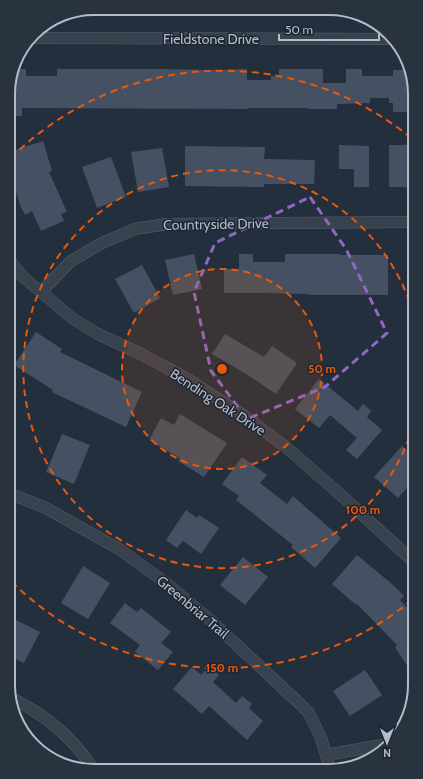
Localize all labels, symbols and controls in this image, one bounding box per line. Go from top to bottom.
scale bar [279,16,379,42]
text: 50 m [285,22,313,37]
street label: Fieldstone Drive [163,30,259,48]
street label: Countryside Drive [163,214,269,234]
text: 50 m [308,361,336,376]
centre of rings [215,362,229,376]
street label: Bending Oak Drive [167,364,269,440]
text: 100 m [346,502,380,517]
street label: Greenbriar Trail [153,572,233,643]
text: 150 m [206,660,238,675]
north arrow [367,723,407,763]
text: N [383,746,391,760]

